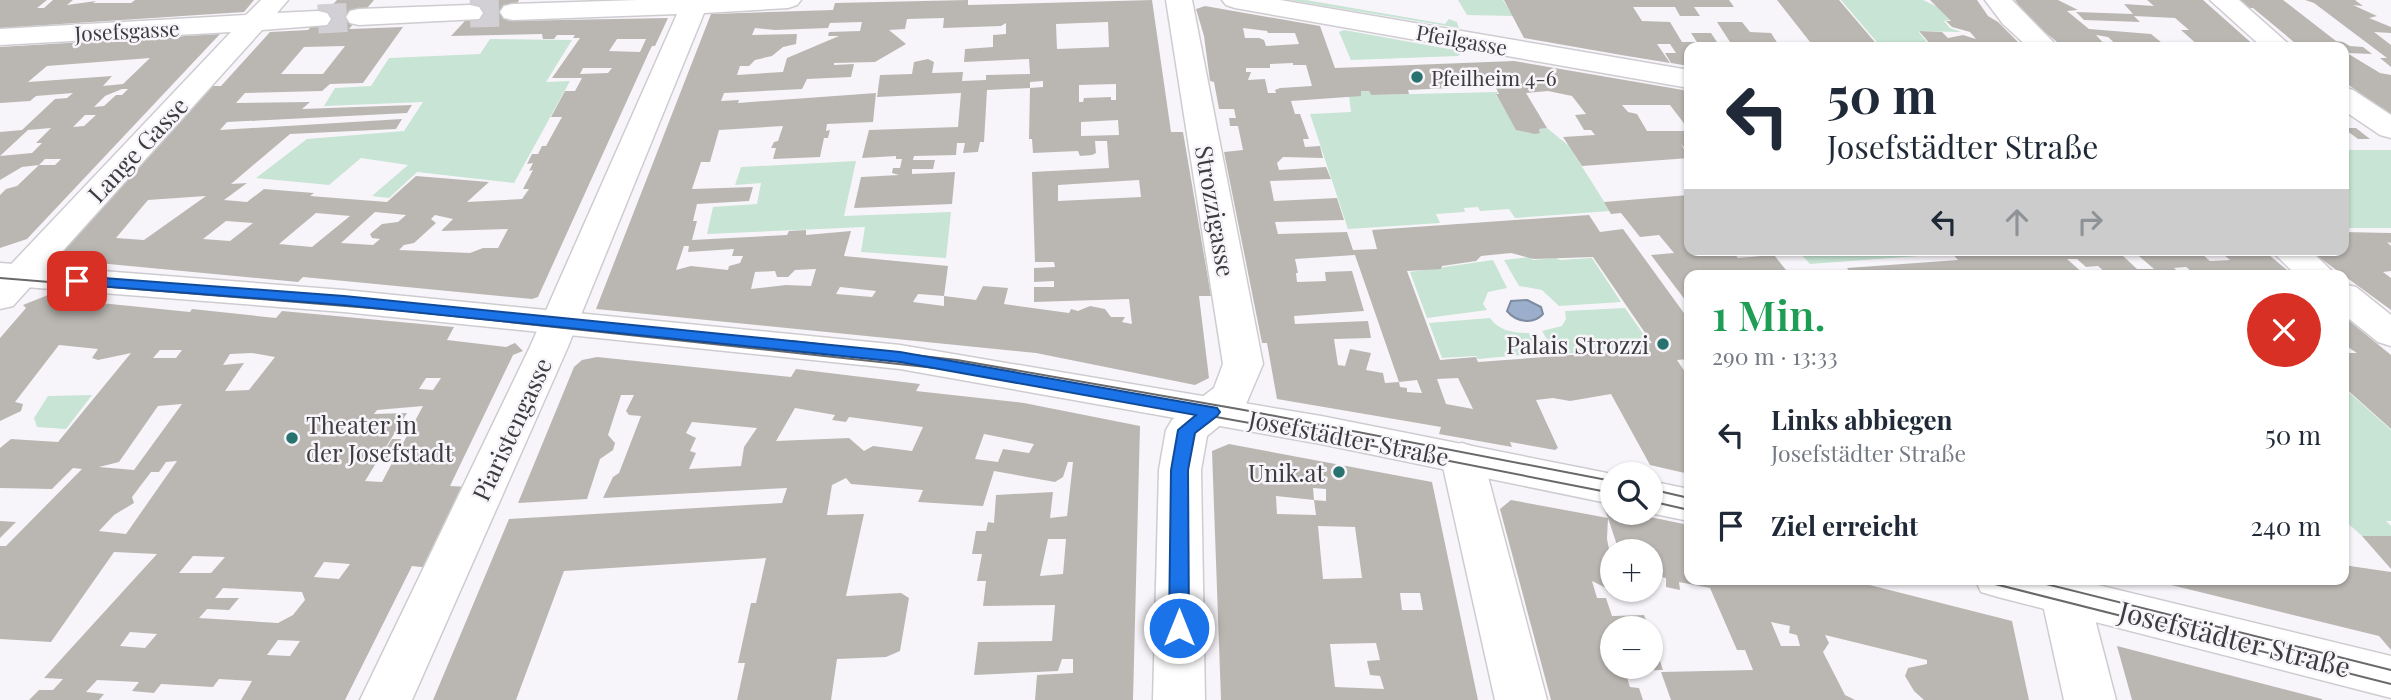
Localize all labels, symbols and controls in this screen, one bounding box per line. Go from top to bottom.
street label: Josefsgasse [73,13,180,47]
street label: Pfeilgasse [1414,17,1510,61]
text: 50 m [1827,61,1937,126]
place label: Pfeilheim 4-6 [1431,63,1557,91]
marker: Pfeilheim 4-6 [1409,69,1425,85]
icon: left [1712,70,1803,161]
street label: Lange Gasse [80,89,194,209]
text: Josefstädter Straße [1827,124,2098,167]
street label: Strozzigasse [1189,143,1243,279]
icon: left [1925,203,1963,241]
icon: ahead [1998,203,2036,241]
icon: right [2071,203,2109,241]
pin [47,251,107,311]
icon: arrive [58,262,96,300]
text: 1 Min. [1712,286,1826,342]
button: close [2247,293,2321,367]
place label: Palais Strozzi [1506,328,1649,360]
marker: Palais Strozzi [1655,336,1671,352]
text: 290 m · 13:33 [1712,340,1838,371]
street label: Piaristengasse [464,352,558,506]
street label: Josefstädter Straße [1245,402,1452,472]
text: Links abbiegen [1771,402,1952,437]
place label: Theater in der Josefstadt [306,408,454,468]
icon: left [1712,416,1750,454]
text: 50 m [2265,417,2321,452]
marker: Theater in der Josefstadt [284,430,300,446]
text: Josefstädter Straße [1771,437,1966,468]
place label: Unik.at [1248,456,1325,488]
map controls [1600,462,1663,679]
button: search [1600,462,1663,525]
marker: Unik.at [1331,464,1347,480]
icon: arrive [1712,507,1750,545]
text: Ziel erreicht [1771,508,1918,543]
text: 240 m [2251,508,2321,543]
button: + [1600,539,1663,602]
position arrow [1142,591,1216,665]
street label: Josefstädter Straße [2114,591,2355,685]
button: − [1600,616,1663,679]

